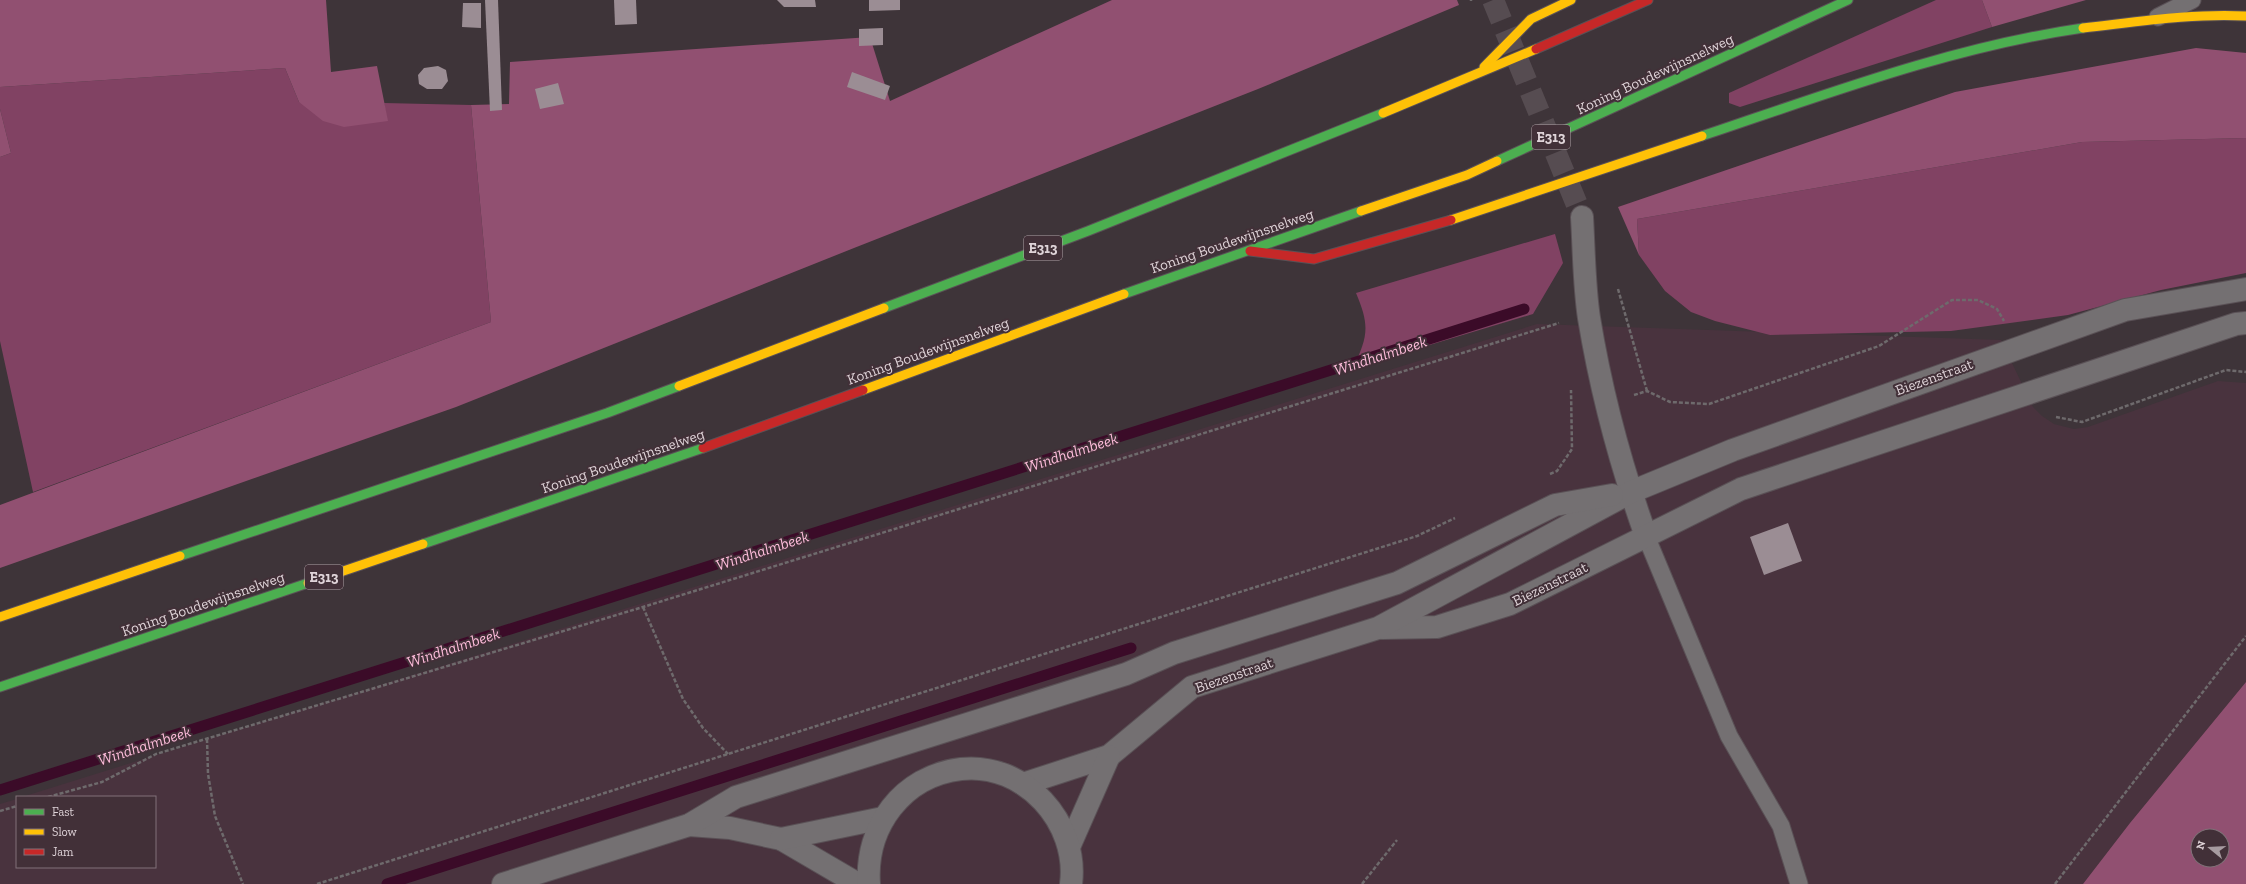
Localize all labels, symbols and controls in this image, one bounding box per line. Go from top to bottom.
street label: Koning Boudewijnsnelweg [1574,30,1736,118]
road number: E313 [1532,125,1570,149]
street label: Koning Boudewijnsnelweg [1148,205,1316,277]
road number: E313 [1024,236,1062,260]
street label: Koning Boudewijnsnelweg [845,313,1011,389]
water label: Windhalmbeek [1331,331,1429,379]
street label: Biezenstraat [1893,354,1976,399]
street label: Koning Boudewijnsnelweg [539,425,707,497]
water label: Windhalmbeek [1022,428,1120,476]
water label: Windhalmbeek [713,526,811,574]
street label: Biezenstraat [1509,558,1591,610]
road number: E313 [305,565,343,589]
street label: Koning Boudewijnsnelweg [119,568,287,640]
water label: Windhalmbeek [404,623,502,671]
street label: Biezenstraat [1193,653,1276,697]
water label: Windhalmbeek [95,721,193,769]
legend [16,796,156,868]
text: Fast [52,805,75,819]
text: Slow [52,825,78,839]
north arrow [2190,828,2230,868]
text: N [2193,838,2209,851]
text: Jam [52,845,74,859]

